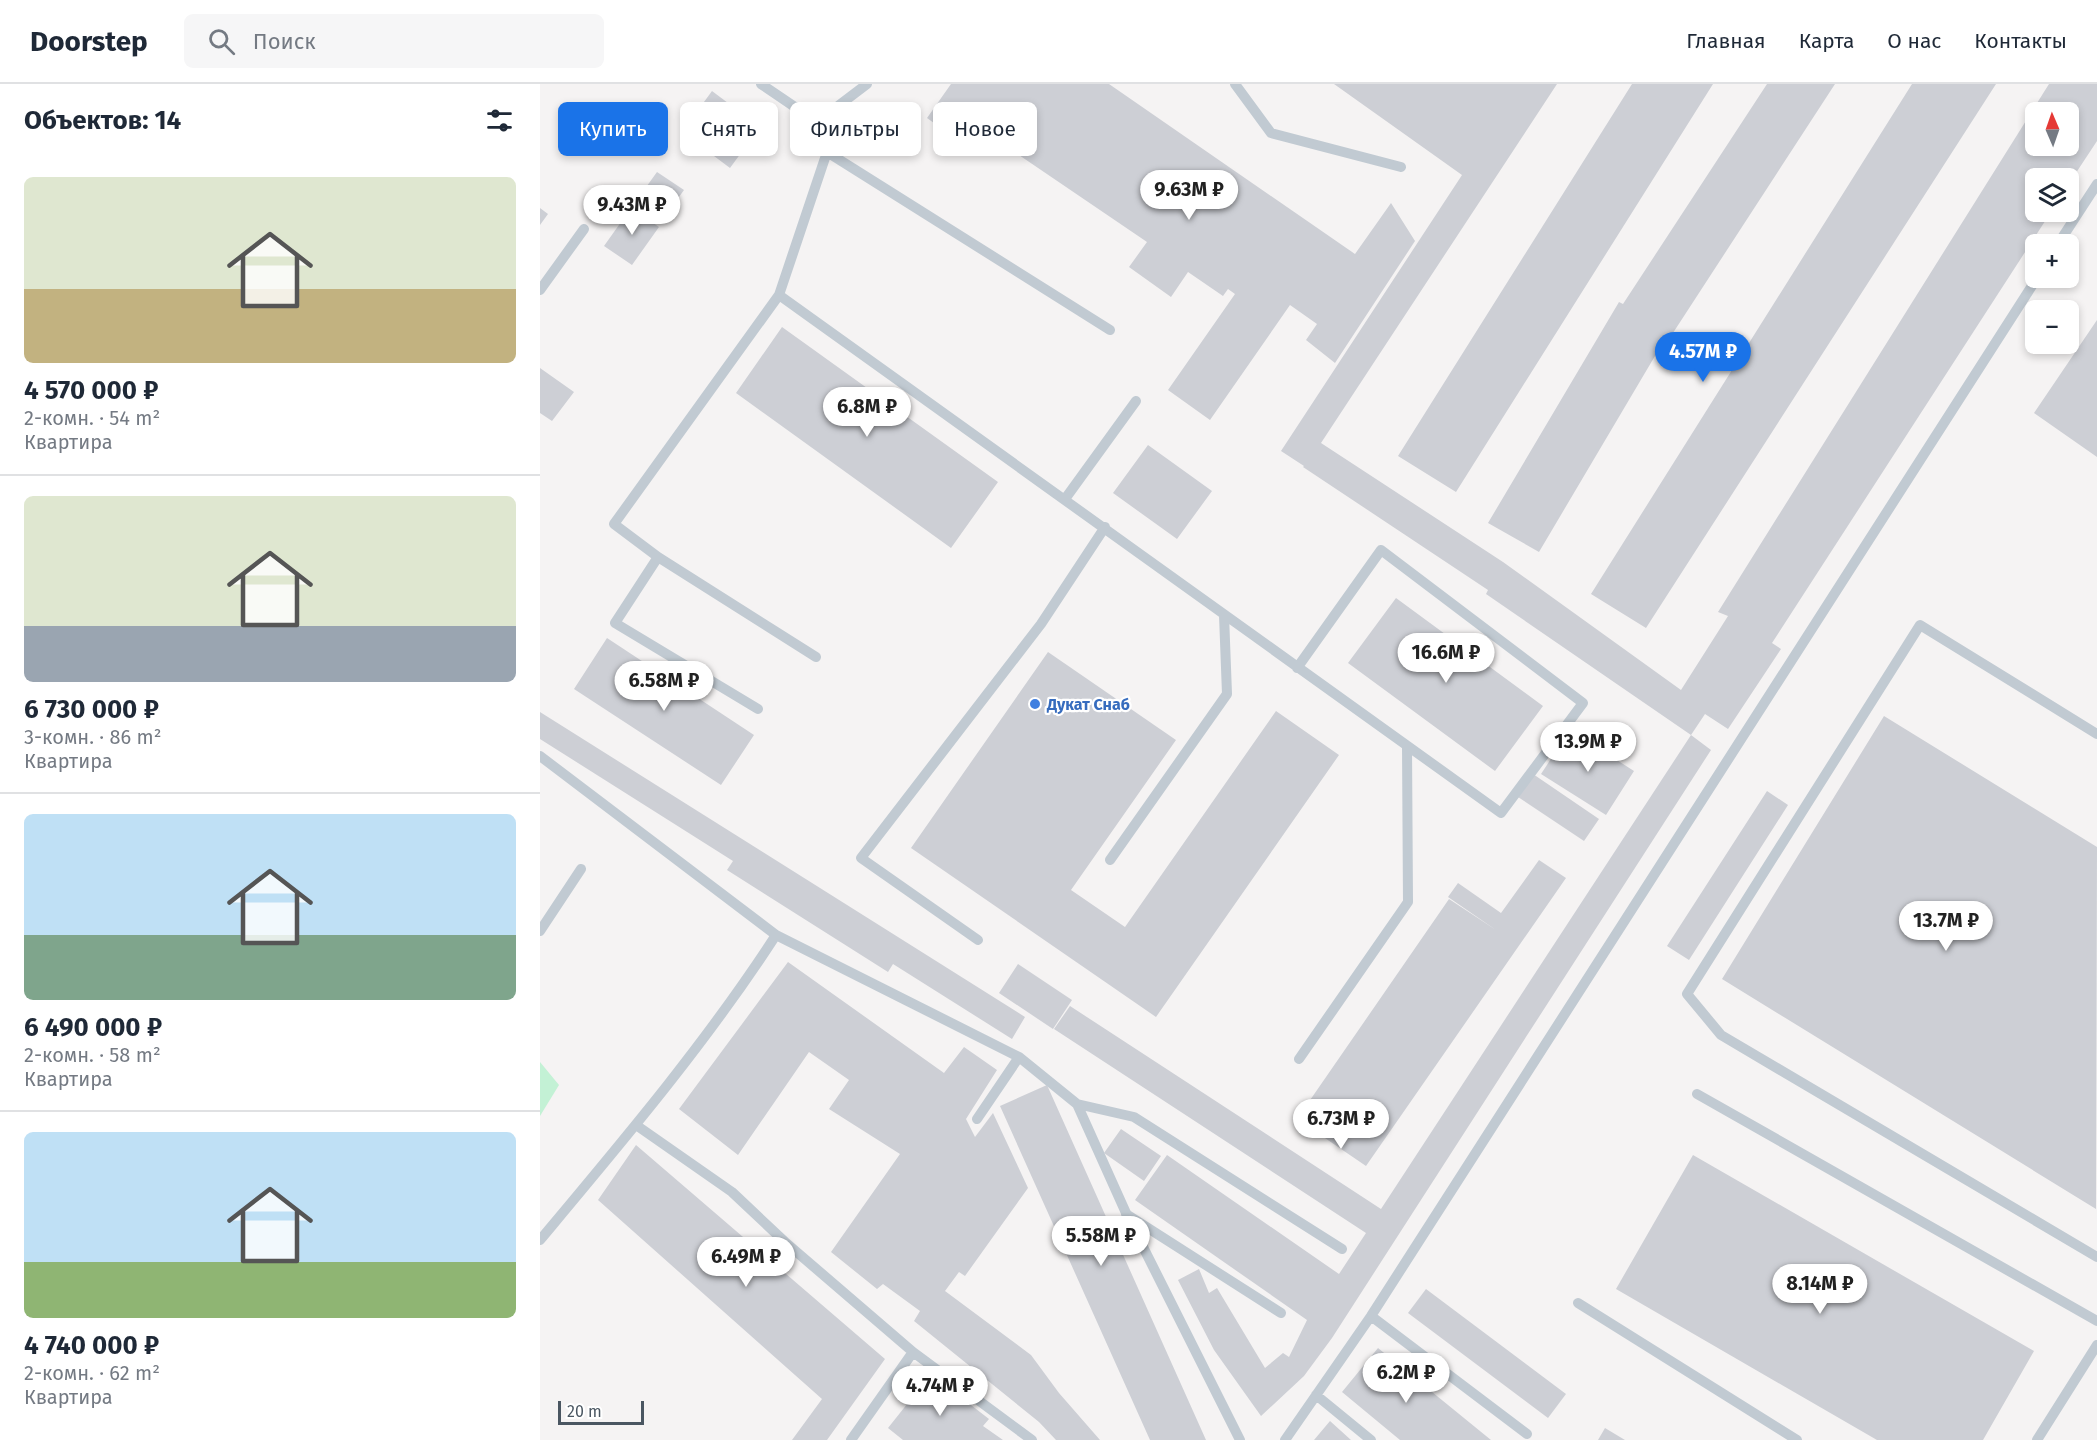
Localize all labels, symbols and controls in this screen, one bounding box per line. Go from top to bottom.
search box [184,14,604,68]
text: Doorstep [30,25,148,58]
icon: search [205,25,238,58]
text: Поиск [253,28,316,55]
text: Главная [1686,28,1766,54]
text: Карта [1799,28,1854,54]
text: О нас [1887,28,1941,54]
text: Контакты [1974,28,2067,54]
chip: Купить [558,102,668,156]
chip: Снять [680,102,778,156]
chip: Фильтры [790,102,921,156]
chip: Новое [933,102,1037,156]
north arrow [2025,102,2079,156]
map controls [2025,102,2079,354]
icon: filters [483,104,516,137]
text: Объектов: 14 [24,105,181,136]
button: layers [2025,168,2079,222]
pin: 9.63M ₽ [1134,170,1244,221]
text: 9.63M ₽ [1154,177,1224,201]
pin: 9.43M ₽ [577,185,687,236]
text: 9.43M ₽ [597,192,667,216]
icon: home [216,216,324,324]
button: + [2025,234,2079,288]
button: − [2025,300,2079,354]
pin: 4.57M ₽ [1648,332,1758,383]
text: 4.57M ₽ [1669,339,1737,363]
text: 4 570 000 ₽ [24,375,159,406]
pin: 6.8M ₽ [818,387,916,438]
text: 6.8M ₽ [837,394,897,418]
text: 2-комн. · 54 m² [24,406,160,430]
text: Квартира [24,430,113,454]
icon: home [216,535,324,643]
pin: 16.6M ₽ [1391,633,1501,684]
text: 16.6M ₽ [1412,640,1480,664]
pin: 6.58M ₽ [609,661,719,712]
text: 6.58M ₽ [629,668,699,692]
text: 6 730 000 ₽ [24,694,159,725]
place label: Дукат Снаб [1046,695,1130,714]
marker: Дукат Снаб [1028,697,1042,711]
pin: 13.9M ₽ [1533,722,1643,773]
text: 3-комн. · 86 m² [24,725,161,749]
text: 13.9M ₽ [1554,729,1622,753]
text: Квартира [24,749,113,773]
icon: home [216,853,324,961]
pin: 13.7M ₽ [1891,901,2001,952]
text: 13.7M ₽ [1913,908,1979,932]
text: 6 490 000 ₽ [24,1012,162,1043]
text: 2-комн. · 58 m² [24,1043,161,1067]
text: Квартира [24,1067,113,1091]
pin: 6.73M ₽ [1286,1099,1396,1150]
text: 6.73M ₽ [1307,1106,1375,1130]
icon: home [216,1171,324,1279]
pin: 5.58M ₽ [1046,1216,1156,1267]
text: 5.58M ₽ [1066,1223,1136,1247]
pin: 6.49M ₽ [691,1237,801,1288]
text: 6.49M ₽ [711,1244,781,1268]
pin: 8.14M ₽ [1765,1264,1875,1315]
text: 8.14M ₽ [1786,1271,1854,1295]
text: 4 740 000 ₽ [24,1330,159,1361]
pin: 6.2M ₽ [1357,1353,1455,1404]
text: 6.2M ₽ [1377,1360,1435,1384]
text: 2-комн. · 62 m² [24,1361,160,1385]
pin: 4.74M ₽ [885,1366,995,1417]
text: 4.74M ₽ [906,1373,974,1397]
text: Квартира [24,1385,113,1409]
scale bar [558,1398,644,1426]
text: 20 m [567,1402,602,1421]

